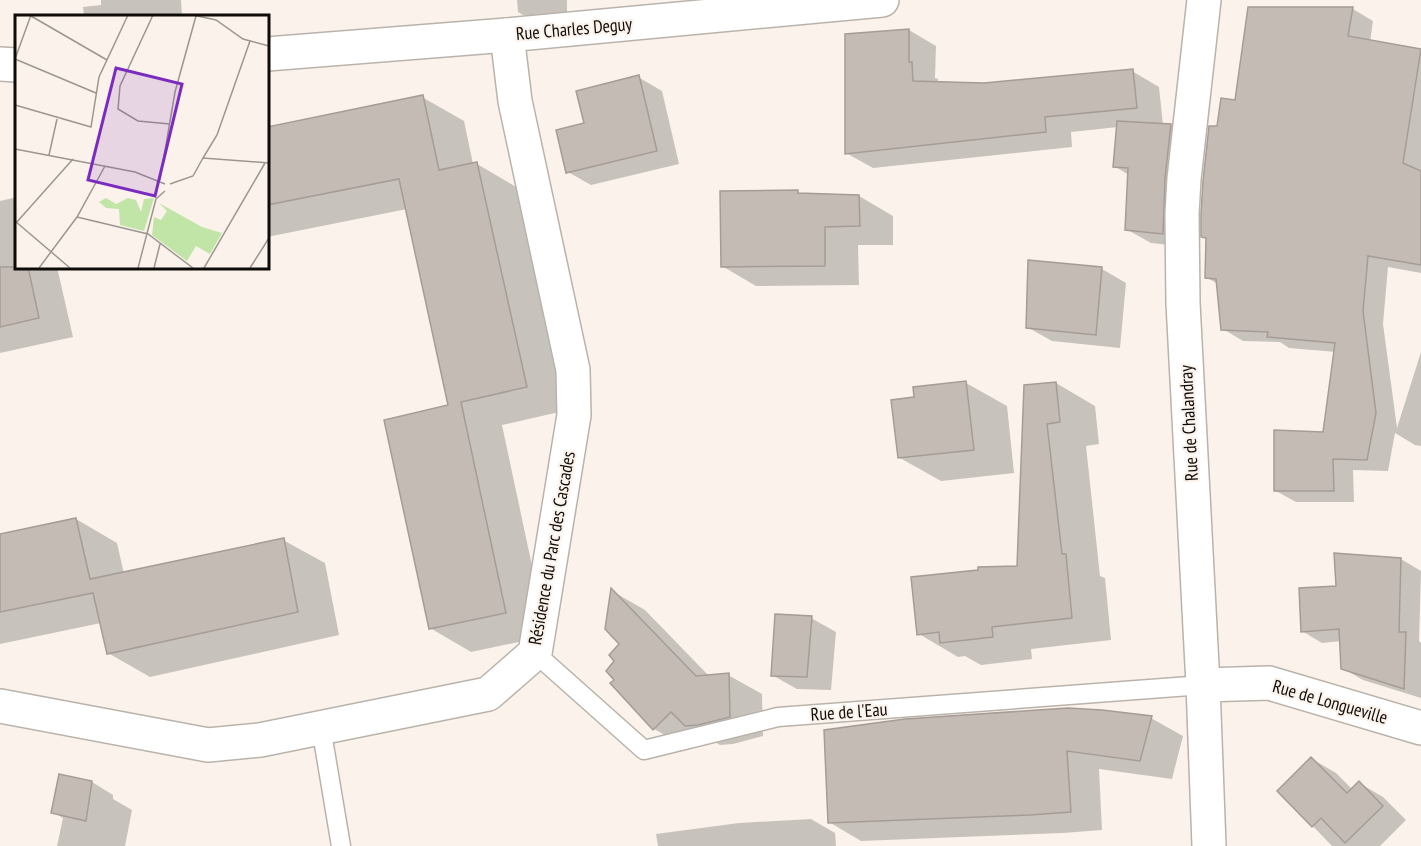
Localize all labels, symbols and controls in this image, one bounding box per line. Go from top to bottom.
street label: Rue Charles Deguy [515,12,633,45]
inset map [15,15,268,268]
street label: Rue de Chalandray [1174,364,1203,482]
street label: Résidence du Parc des Cascades [523,449,580,647]
street label: Rue de Longueville [1270,674,1390,729]
street label: Rue de l'Eau [810,697,888,726]

